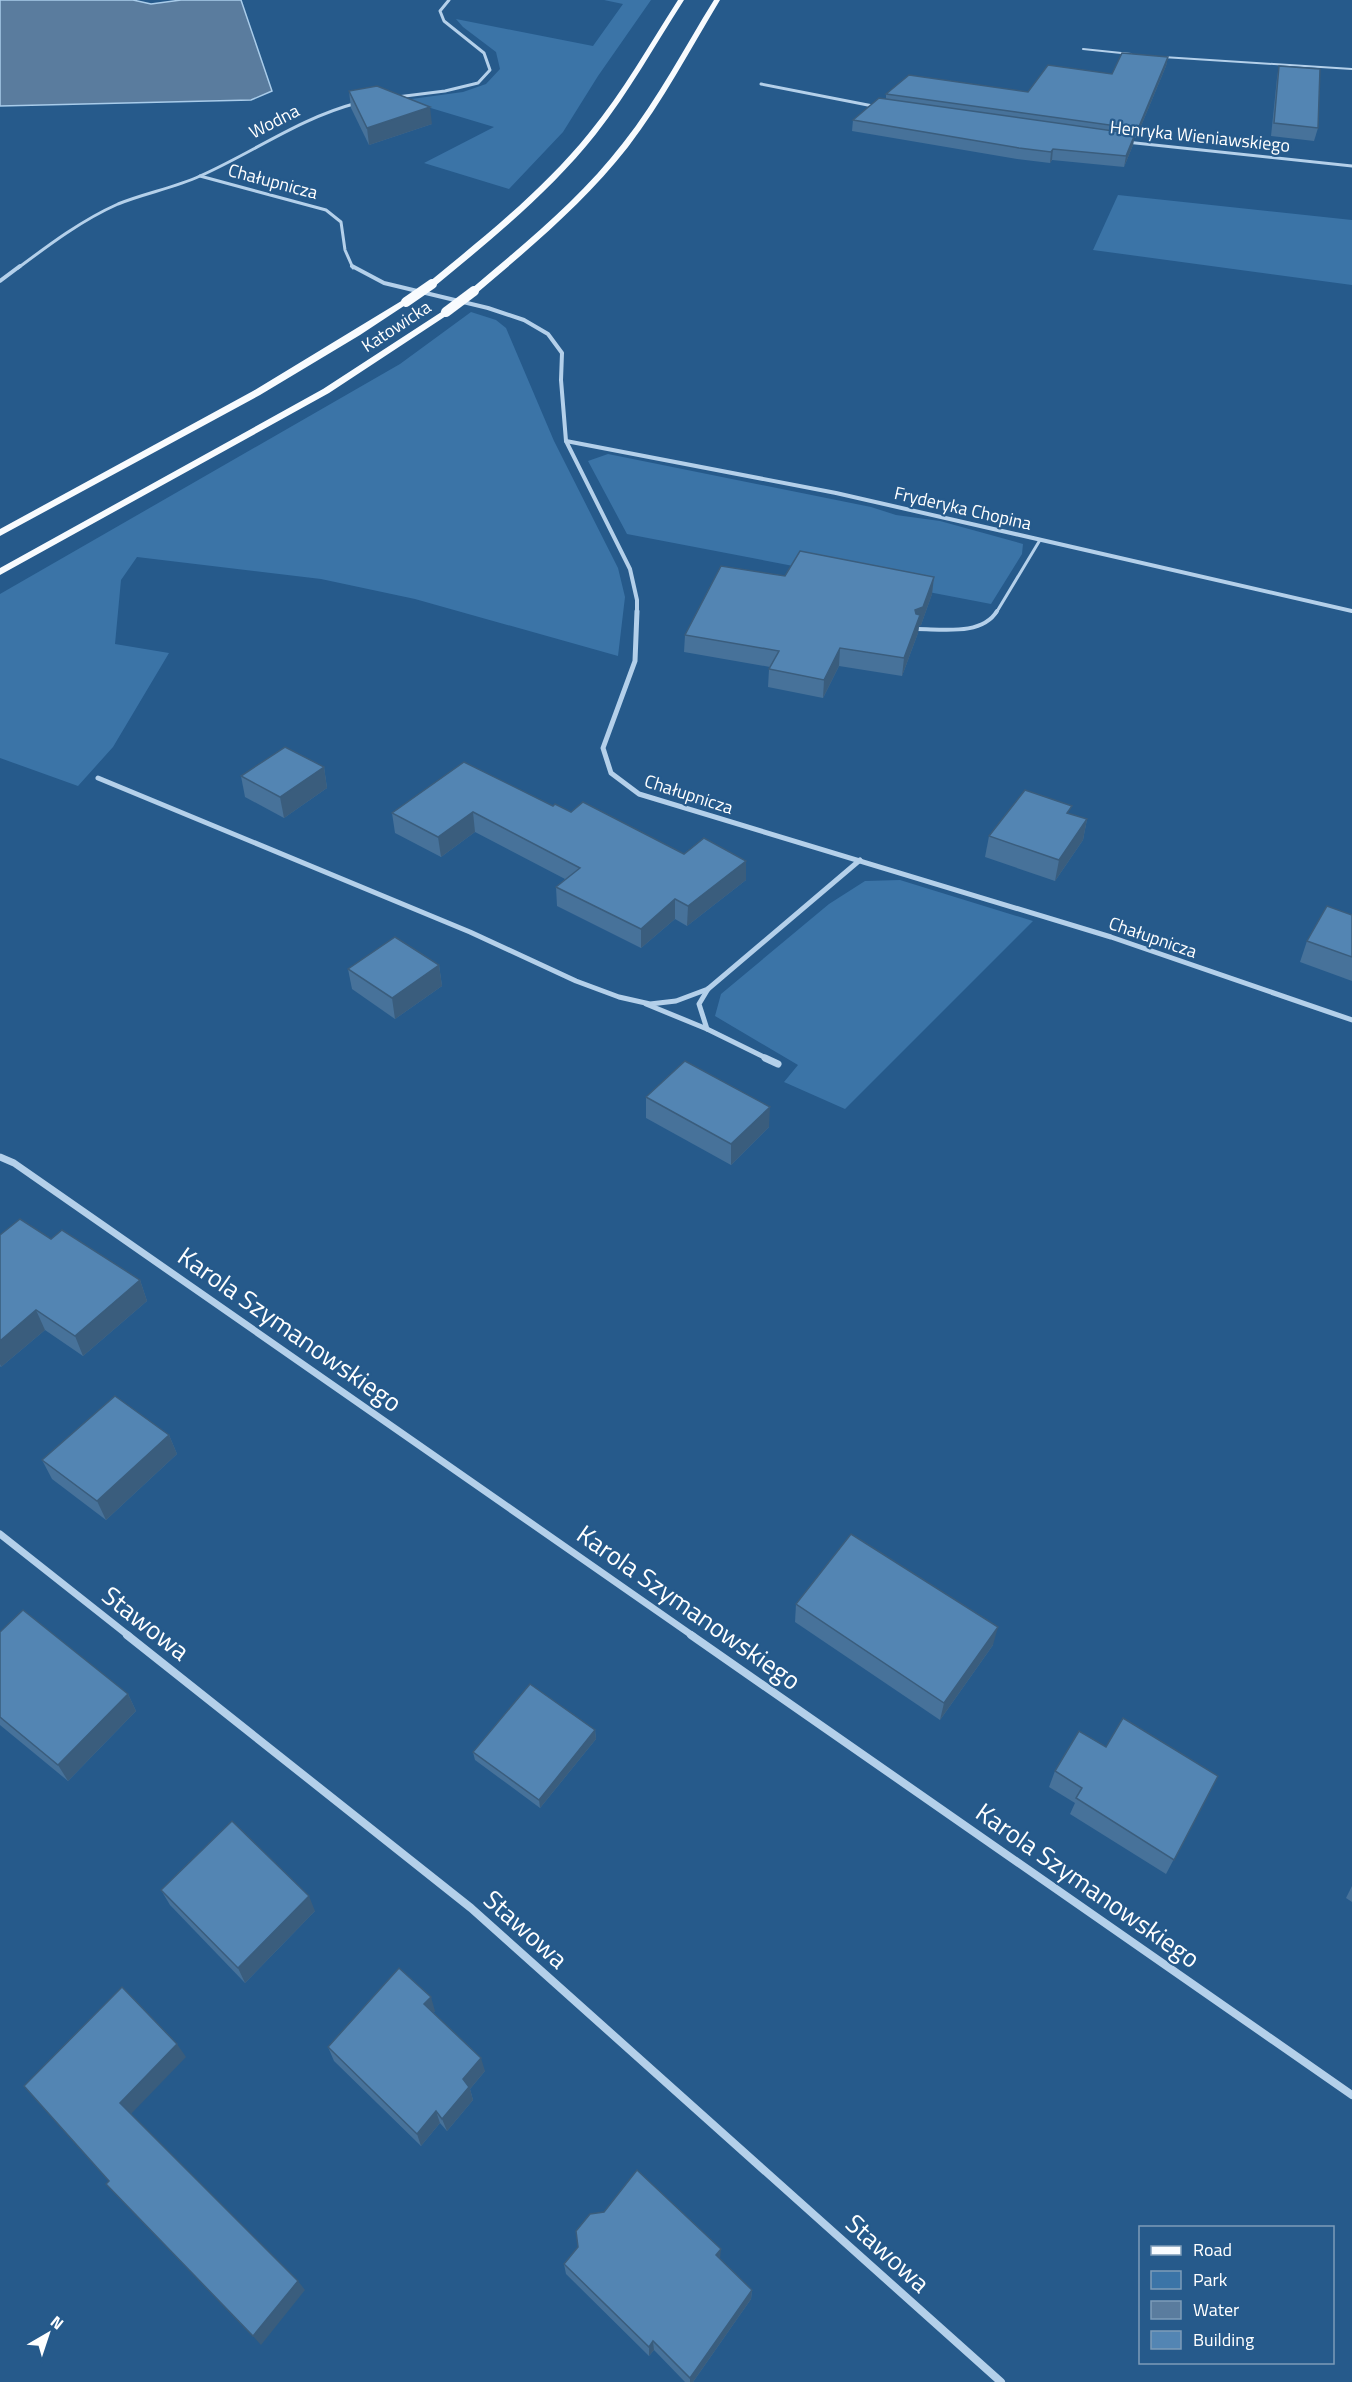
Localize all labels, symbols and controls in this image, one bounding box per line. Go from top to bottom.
street label: Wodna [244,97,304,145]
street label: Henryka Wieniawskiego [1108,113,1292,159]
street label: Chałupnicza [225,156,321,206]
street label: Katowicka [356,293,436,359]
street label: Fryderyka Chopina [892,479,1034,537]
street label: Chałupnicza [641,767,737,821]
street label: Chałupnicza [1105,909,1201,965]
street label: Karola Szymanowskiego [170,1237,410,1421]
street label: Karola Szymanowskiego [569,1515,809,1699]
street label: Stawowa [94,1576,198,1670]
street label: Karola Szymanowskiego [968,1793,1208,1977]
street label: Stawowa [475,1880,577,1978]
street label: Stawowa [837,2204,939,2302]
legend [1139,2226,1334,2364]
text: Road [1193,2236,1232,2263]
text: Park [1193,2266,1228,2293]
text: Water [1193,2296,1239,2323]
north arrow [18,2304,78,2364]
text: N [46,2310,69,2335]
text: Building [1193,2326,1254,2353]

